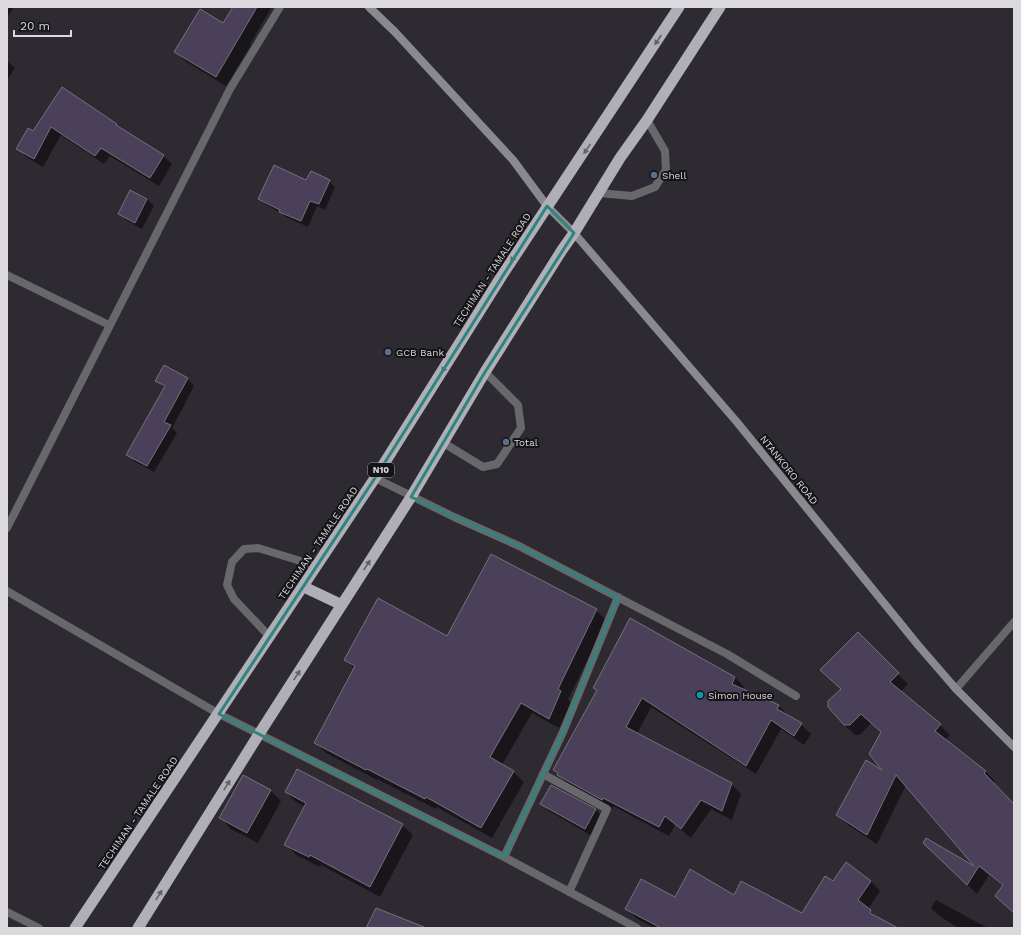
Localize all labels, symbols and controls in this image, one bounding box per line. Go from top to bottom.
scale bar [14,12,71,38]
text: 20 m [20,19,50,33]
one-way arrow [654,34,661,46]
one-way arrow [583,143,590,154]
marker: Shell [649,170,659,180]
place label: Shell [662,170,687,181]
street label: TECHIMAN - TAMALE ROAD [451,211,533,329]
one-way arrow [510,252,518,262]
marker: GCB Bank [383,347,393,357]
place label: GCB Bank [396,347,444,358]
one-way arrow [441,362,449,372]
street label: NTANKORO ROAD [758,433,820,507]
marker: Total [501,437,511,447]
place label: Total [514,437,538,448]
road number: N10 [368,463,394,477]
street label: TECHIMAN - TAMALE ROAD [276,484,360,602]
one-way arrow [363,560,371,570]
one-way arrow [293,670,301,680]
marker: Simon House [695,690,705,700]
place label: Simon House [708,690,773,701]
street label: TECHIMAN - TAMALE ROAD [96,754,180,872]
one-way arrow [224,779,231,790]
one-way arrow [155,889,162,901]

